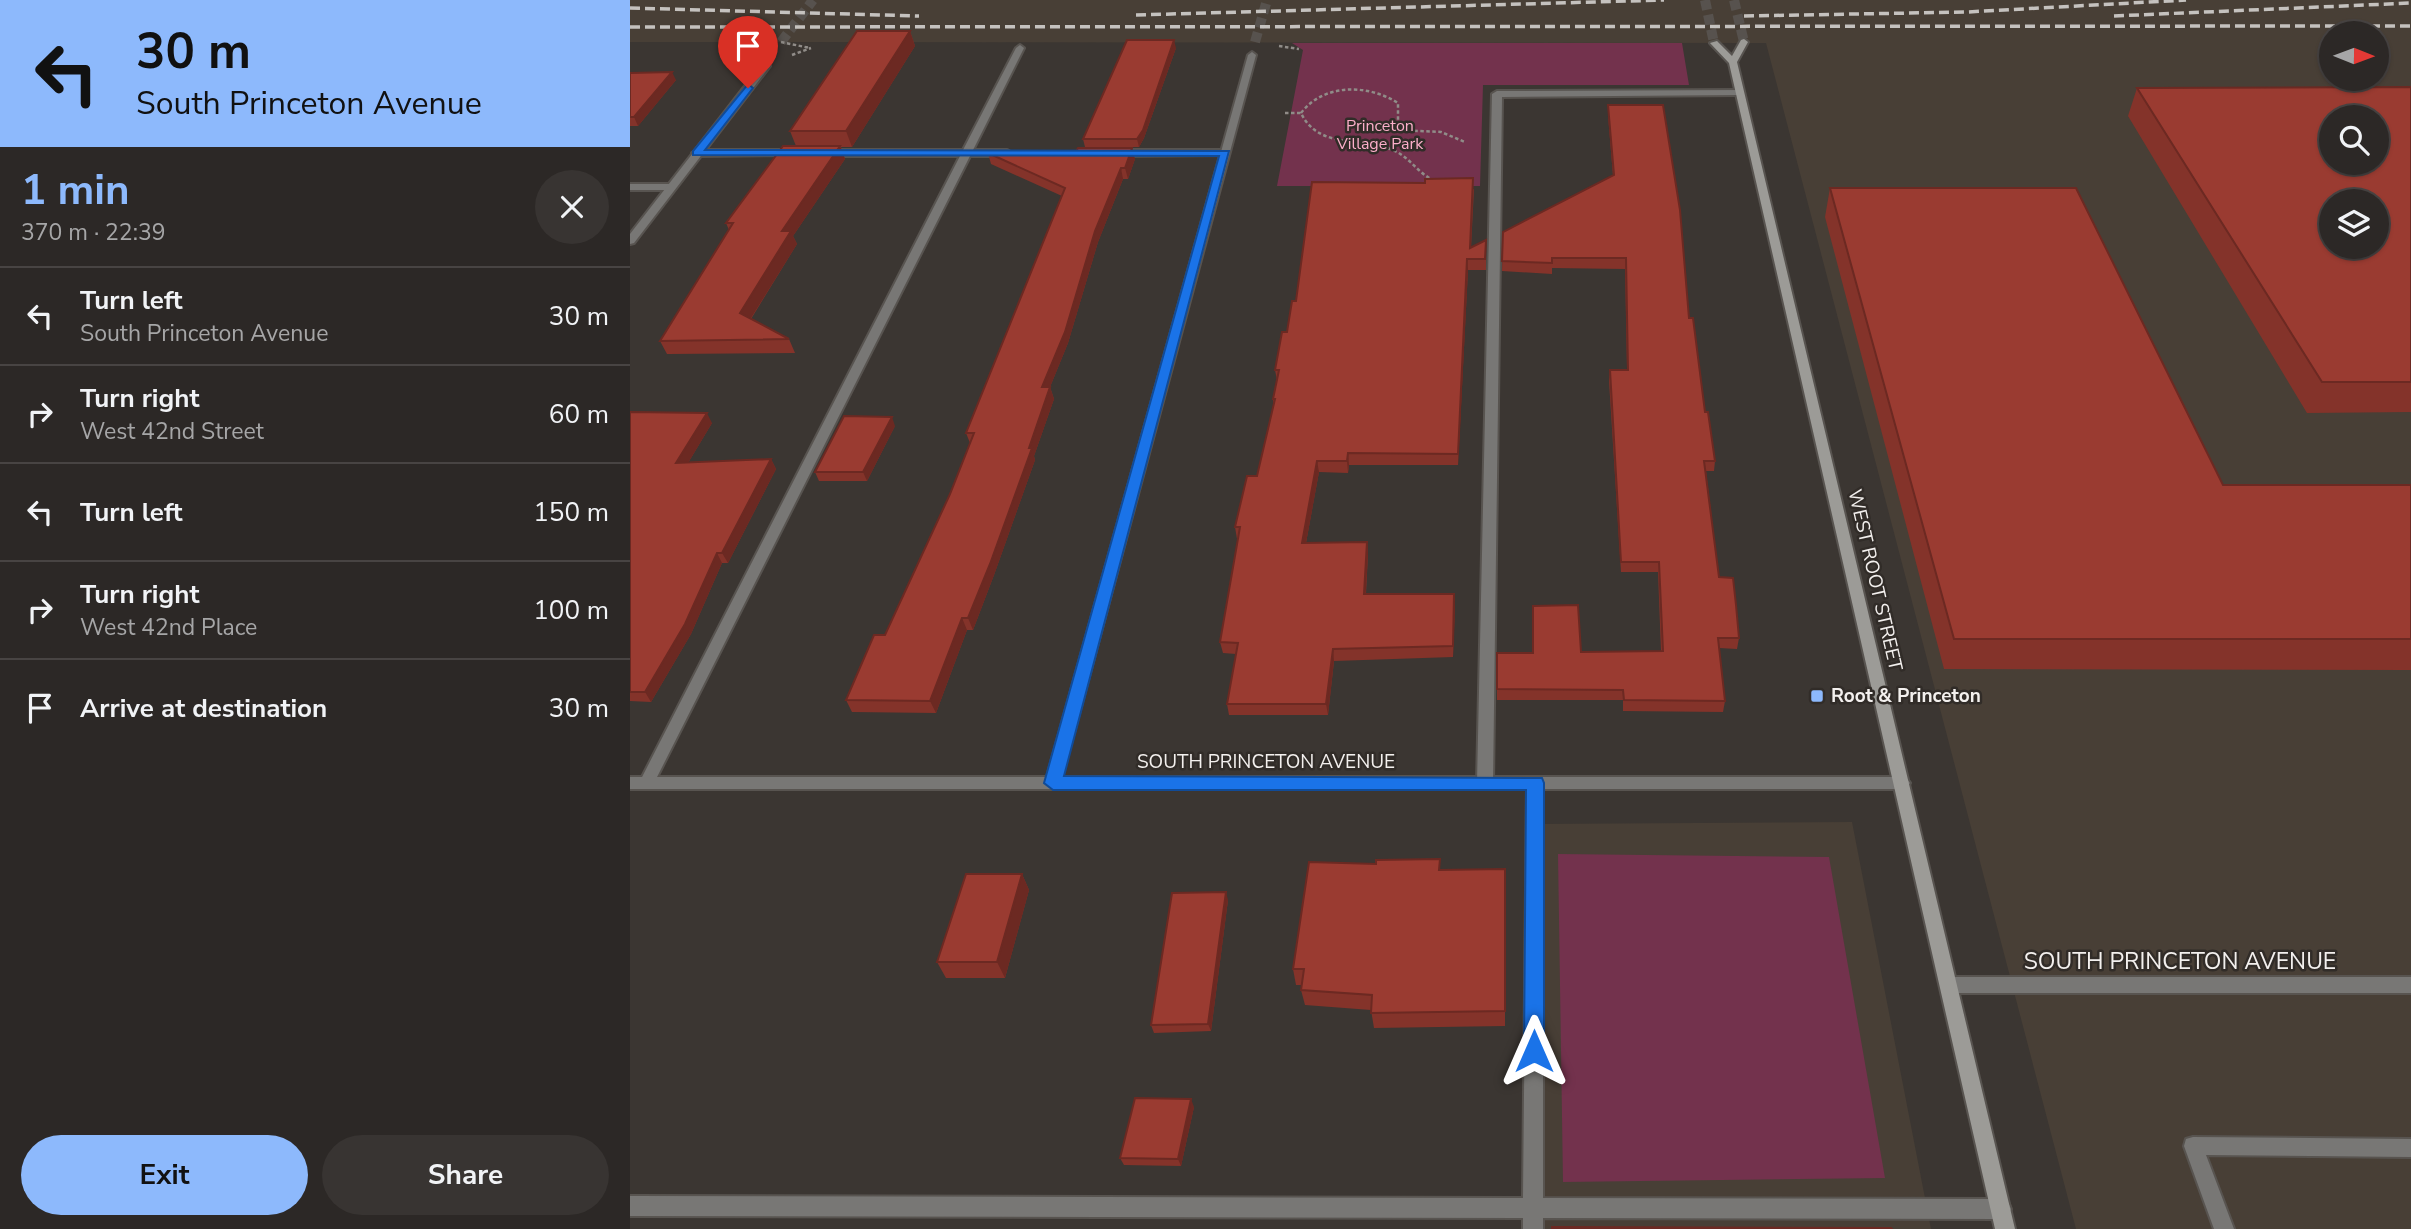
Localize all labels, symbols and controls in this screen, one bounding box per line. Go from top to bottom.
pin [718,16,778,88]
text: 30 m [136,18,251,85]
north arrow [2319,21,2389,91]
map controls [2319,21,2389,259]
icon: arrive [729,27,767,65]
icon: left [21,28,112,119]
text: South Princeton Avenue [136,82,482,125]
button: search [2319,105,2389,175]
park label: Princeton Village Park [1336,115,1424,155]
text: 1 min [21,162,130,219]
button: close [535,170,609,244]
button: layers [2319,189,2389,259]
text: 370 m · 22:39 [21,217,166,248]
text: Turn left [80,283,183,318]
icon: left [21,297,59,335]
text: 30 m [549,299,609,334]
text: South Princeton Avenue [80,318,328,349]
text: Turn right [80,381,199,416]
icon: right [21,395,59,433]
text: 60 m [549,397,609,432]
text: West 42nd Street [80,416,264,447]
street label: WEST ROOT STREET [1841,487,1909,674]
icon: left [21,493,59,531]
text: Turn left [80,495,183,530]
text: 150 m [533,495,609,530]
text: Turn right [80,577,199,612]
icon: right [21,591,59,629]
text: 100 m [533,593,609,628]
text: West 42nd Place [80,612,257,643]
place label: Root & Princeton [1831,683,1981,709]
marker: Root & Princeton [1809,688,1825,704]
icon: arrive [21,689,59,727]
text: Arrive at destination [80,691,327,726]
text: 30 m [549,691,609,726]
street label: SOUTH PRINCETON AVENUE [1137,749,1395,775]
street label: SOUTH PRINCETON AVENUE [2024,946,2336,977]
position arrow [1497,1014,1571,1088]
button: Exit [21,1135,308,1215]
button: Share [322,1135,609,1215]

